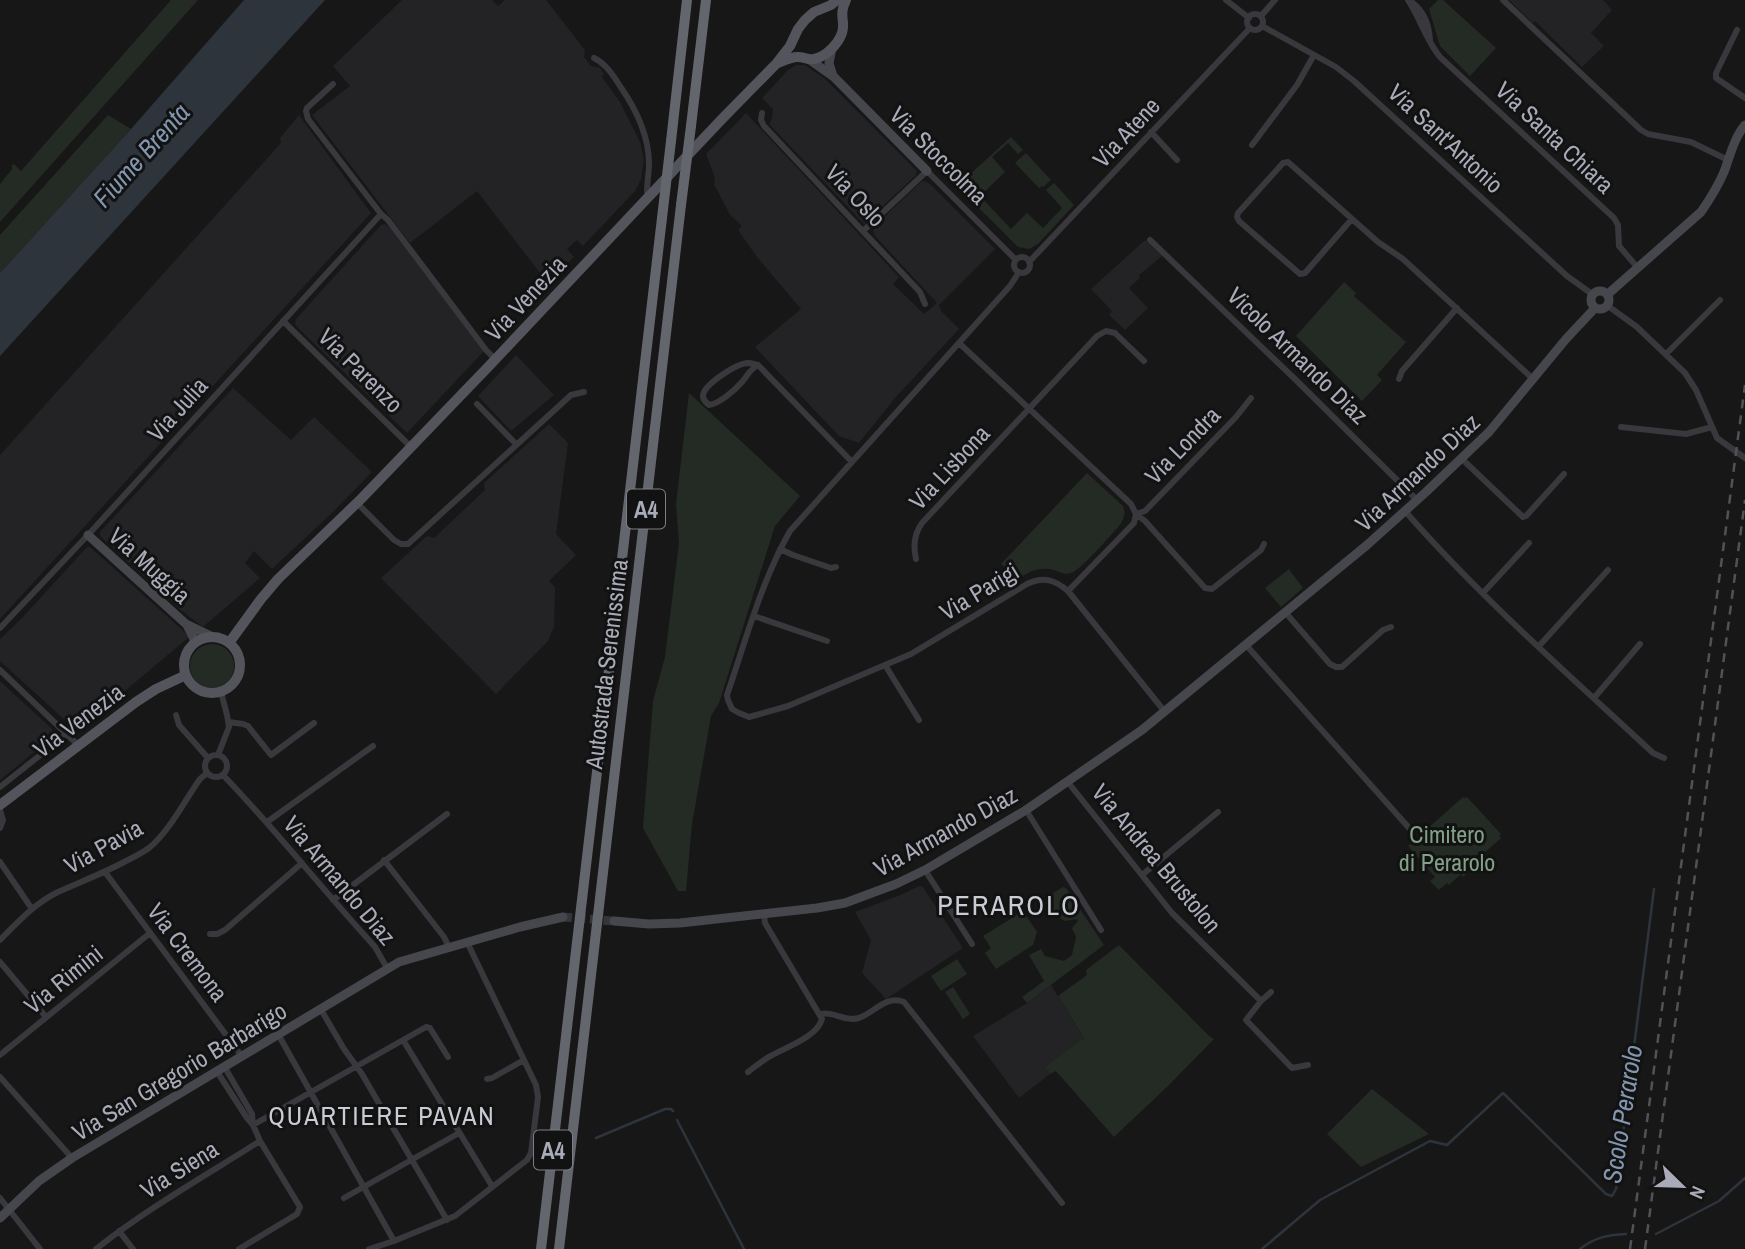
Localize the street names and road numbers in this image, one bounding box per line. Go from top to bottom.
street label: Via Santa Chiara [1489,74,1621,200]
street label: Via Sant'Antonio [1381,76,1511,200]
street label: Via Atene [1085,90,1167,174]
street label: Via Stoccolma [883,99,995,211]
street label: Via Oslo [819,157,893,233]
street label: Via Venezia [477,248,573,348]
street label: Vicolo Armando Diaz [1221,279,1376,431]
street label: Via Parenzo [312,321,410,419]
street label: Via Julia [140,370,214,448]
street label: Via Londra [1137,399,1227,491]
street label: Via Armando Diaz [1348,406,1486,538]
street label: Via Lisbona [902,418,996,516]
road number: A4 [627,489,665,528]
street label: Via Muggia [102,520,198,610]
street label: Via Parigi [933,555,1025,627]
street label: Autostrada Serenissima [577,557,635,772]
street label: Via Venezia [26,675,130,765]
street label: Via Andrea Brustolon [1085,777,1229,939]
street label: Via Armando Diaz [868,778,1023,884]
street label: Via Armando Diaz [277,809,404,951]
street label: Via Pavia [58,811,148,881]
street label: Via Cremona [140,896,236,1008]
street label: Via Rimini [17,937,109,1021]
street label: Via San Gregorio Barbarigo [66,994,292,1148]
road number: A4 [534,1130,572,1170]
street label: Via Siena [134,1133,224,1205]

